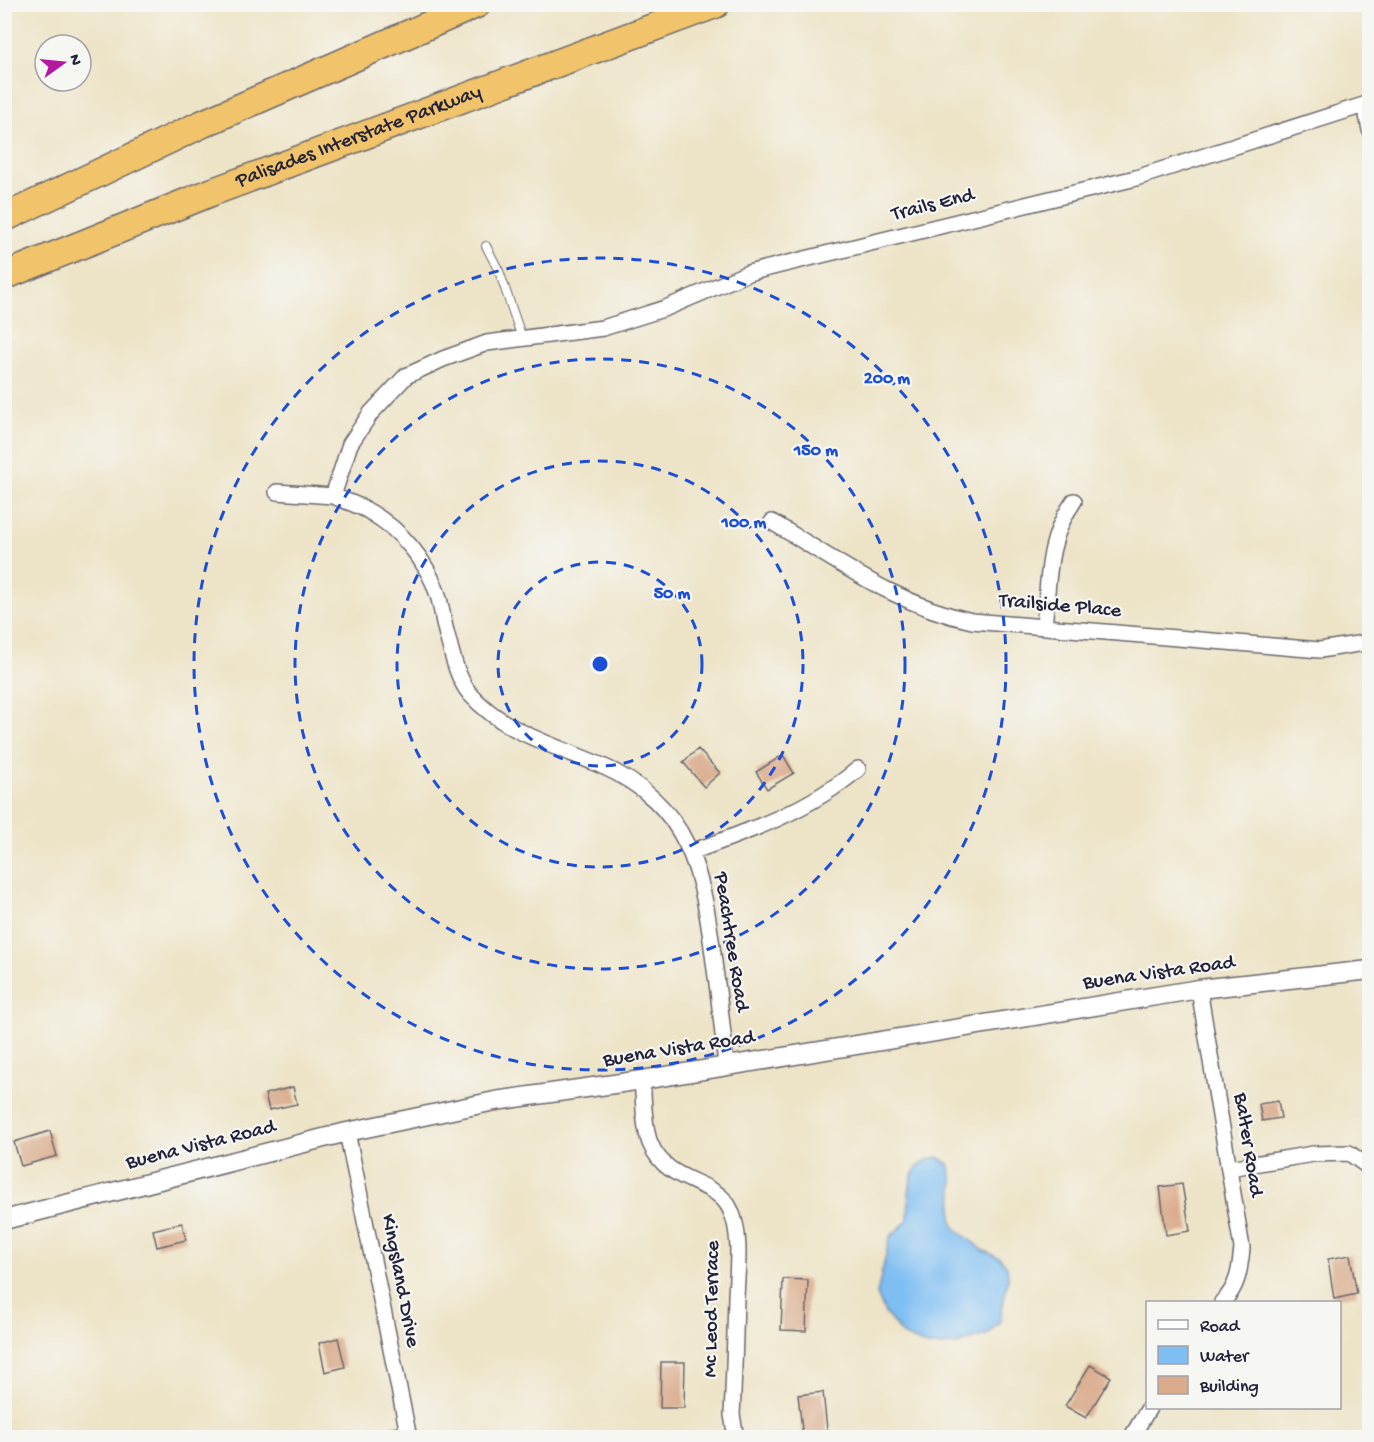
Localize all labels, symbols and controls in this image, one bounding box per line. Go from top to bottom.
north arrow [33,33,93,93]
text: N [64,53,85,68]
street label: Palisades Interstate Parkway [232,80,485,195]
street label: Trails End [888,183,979,229]
text: 200 m [864,369,910,390]
text: 150 m [793,441,838,462]
text: 100 m [721,513,767,534]
text: 50 m [654,584,691,605]
street label: Trailside Place [997,589,1123,625]
centre of rings [590,654,610,674]
street label: Peachtree Road [706,869,754,1015]
street label: Buena Vista Road [1080,951,1238,997]
street label: Buena Vista Road [600,1025,758,1074]
street label: Balter Road [1226,1090,1268,1200]
street label: Buena Vista Road [123,1115,280,1177]
street label: Kingsland Drive [374,1212,424,1351]
street label: Mc Leod Terrace [699,1239,727,1378]
legend [1146,1301,1341,1409]
text: Road [1200,1317,1241,1338]
text: Water [1200,1347,1250,1368]
text: Building [1199,1377,1259,1398]

